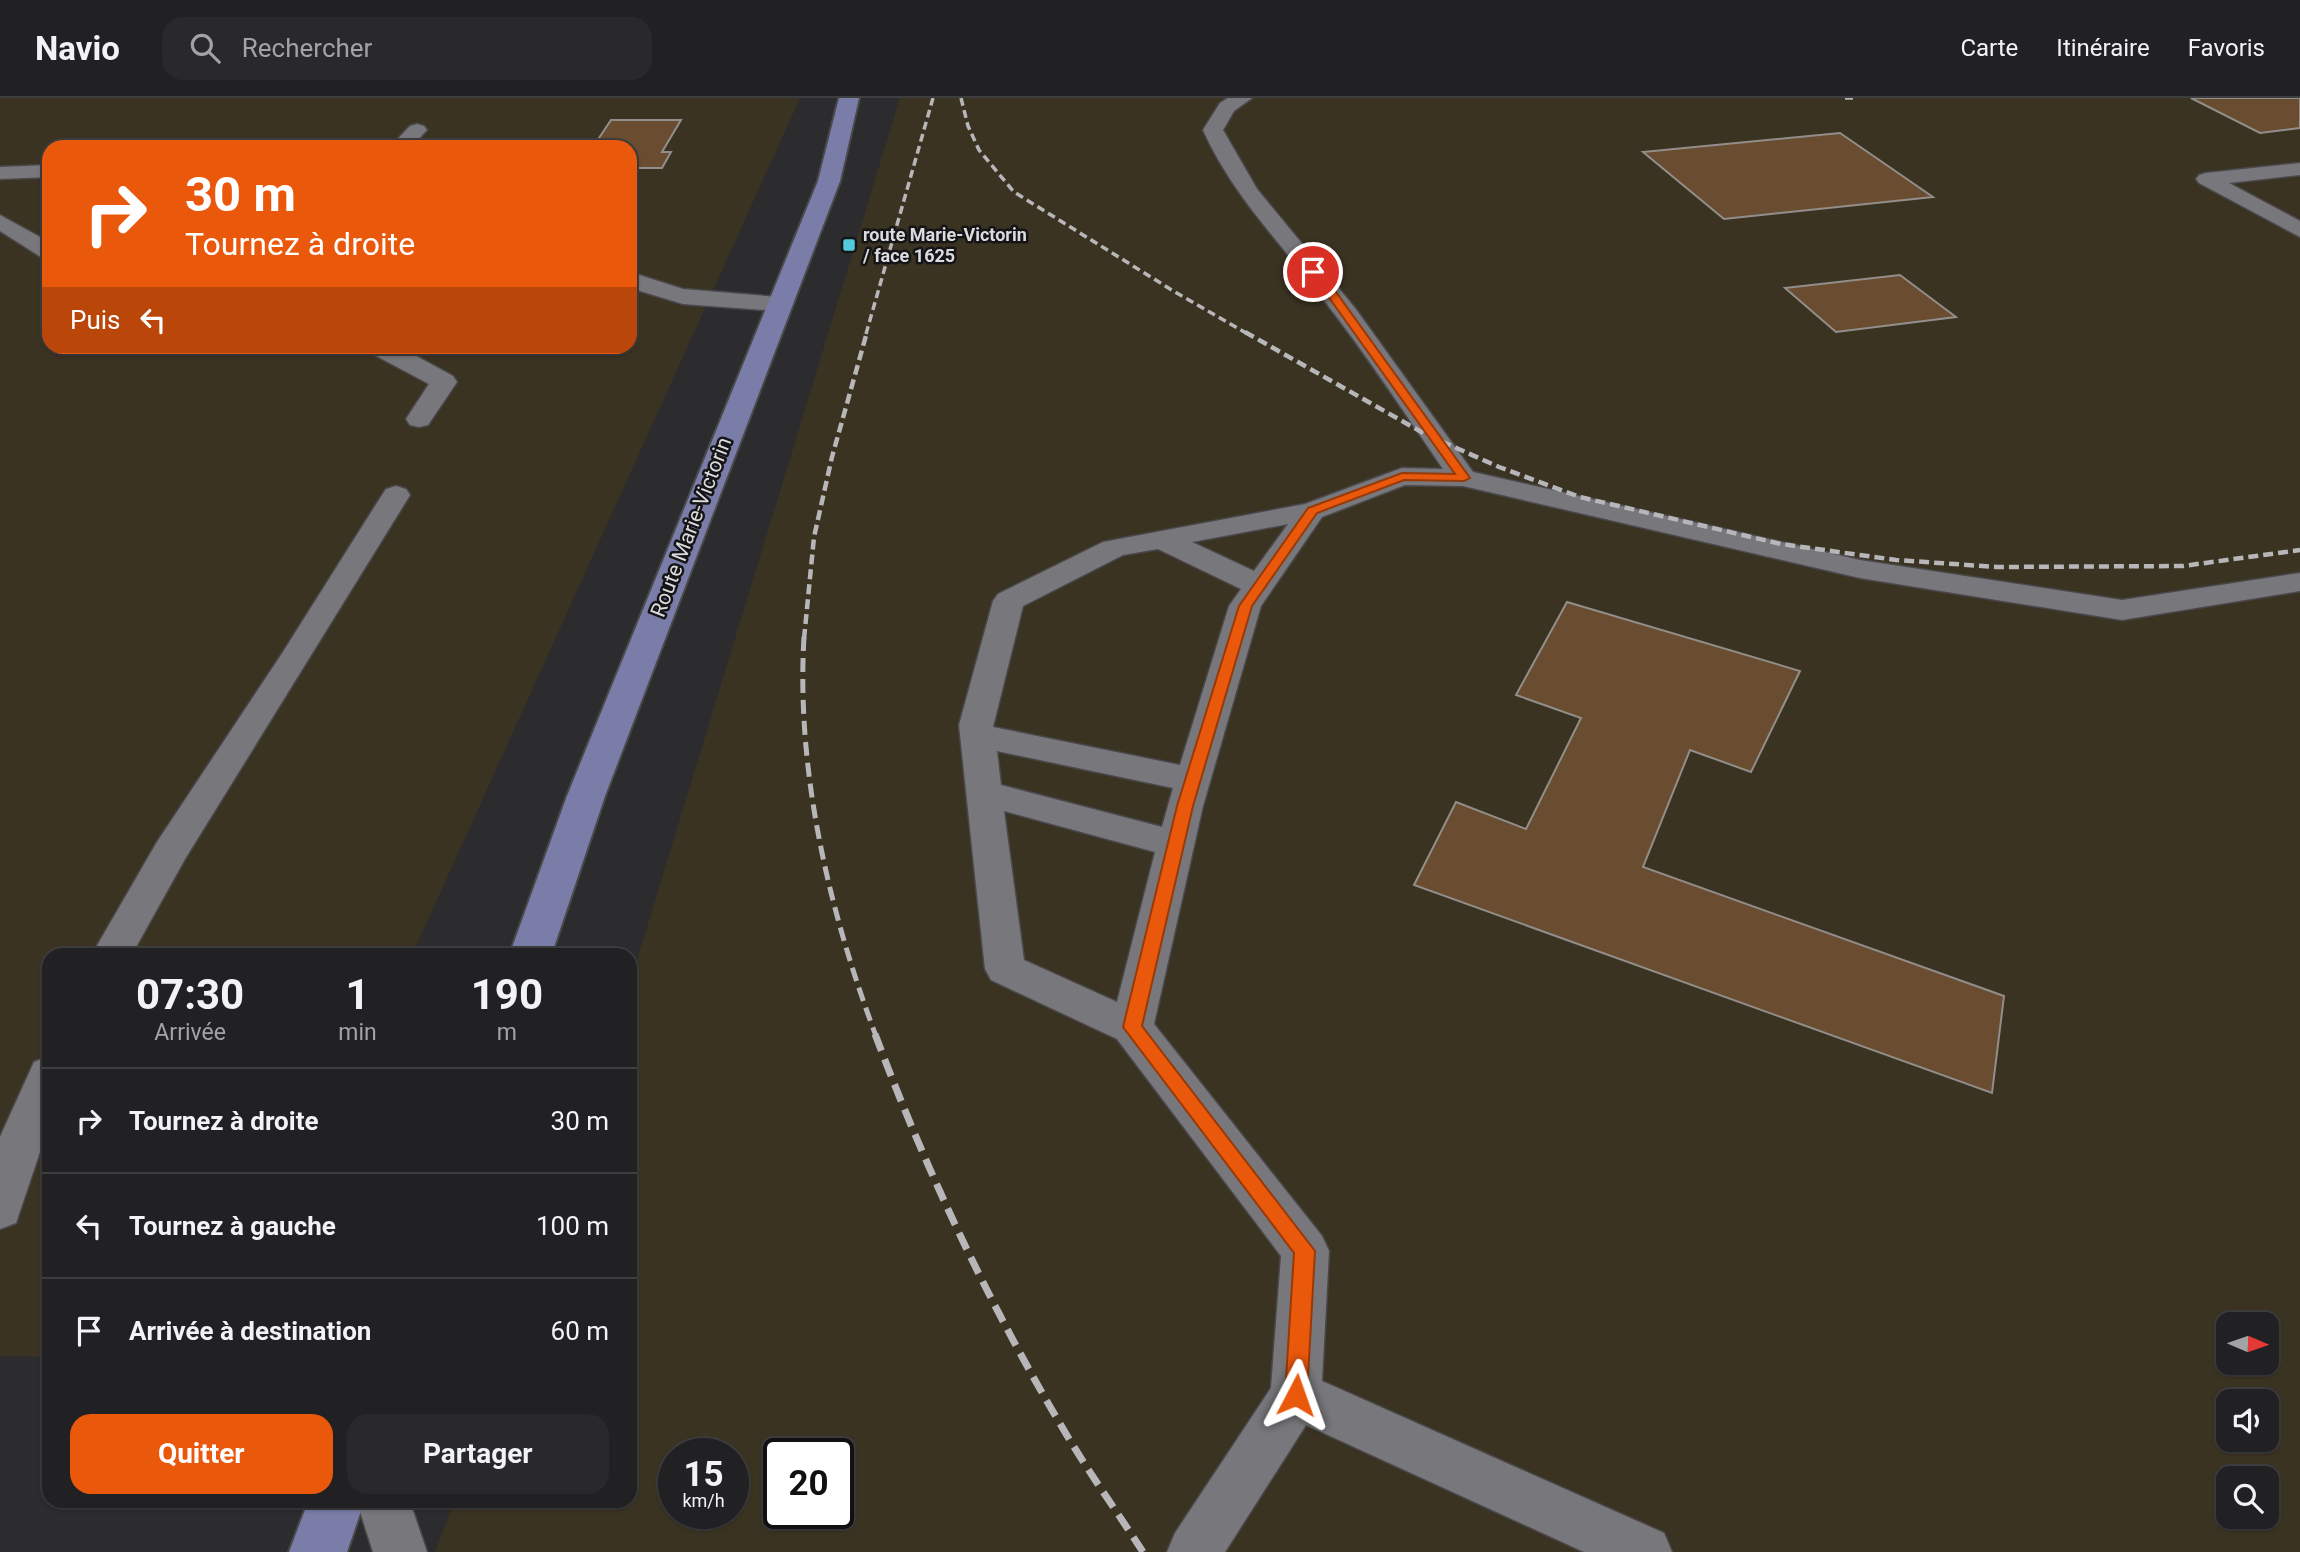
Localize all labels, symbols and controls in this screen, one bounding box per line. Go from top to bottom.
search box [162,17,652,80]
text: Navio [35,29,120,68]
icon: search [186,29,224,67]
text: Rechercher [242,33,372,63]
text: Carte [1960,34,2018,62]
text: Itinéraire [2056,34,2150,62]
text: Favoris [2188,34,2265,62]
text: 30 m [185,166,296,223]
icon: right [70,168,161,259]
place label: route Marie-Victorin / face 1625 [862,224,1027,266]
text: Tournez à droite [185,225,415,263]
marker: route Marie-Victorin / face 1625 [841,237,857,253]
pin [1283,242,1343,302]
icon: arrive [1294,253,1332,291]
icon: left [134,301,172,339]
text: Puis [70,305,120,335]
street label: Route Marie-Victorin [646,434,736,620]
text: 07:30 [136,970,244,1019]
text: 1 [345,970,370,1019]
text: 190 [471,970,543,1019]
text: Arrivée [154,1019,226,1046]
text: min [338,1019,377,1046]
text: m [497,1019,517,1046]
icon: right [70,1102,108,1140]
text: Tournez à droite [129,1106,319,1136]
text: 30 m [551,1106,609,1136]
icon: left [70,1207,108,1245]
text: Tournez à gauche [129,1211,336,1241]
text: 100 m [536,1211,609,1241]
icon: arrive [70,1312,108,1350]
north arrow [2216,1312,2278,1376]
map controls [2216,1312,2279,1529]
text: Arrivée à destination [129,1316,371,1346]
text: 60 m [551,1316,609,1346]
position arrow [1259,1358,1333,1432]
button: sound [2216,1389,2279,1452]
button: Quitter [70,1414,333,1494]
button: Partager [347,1414,609,1494]
speed limit sign: 20 [763,1438,854,1529]
text: 15 [683,1454,724,1495]
button: search [2216,1466,2279,1529]
text: km/h [682,1490,725,1511]

